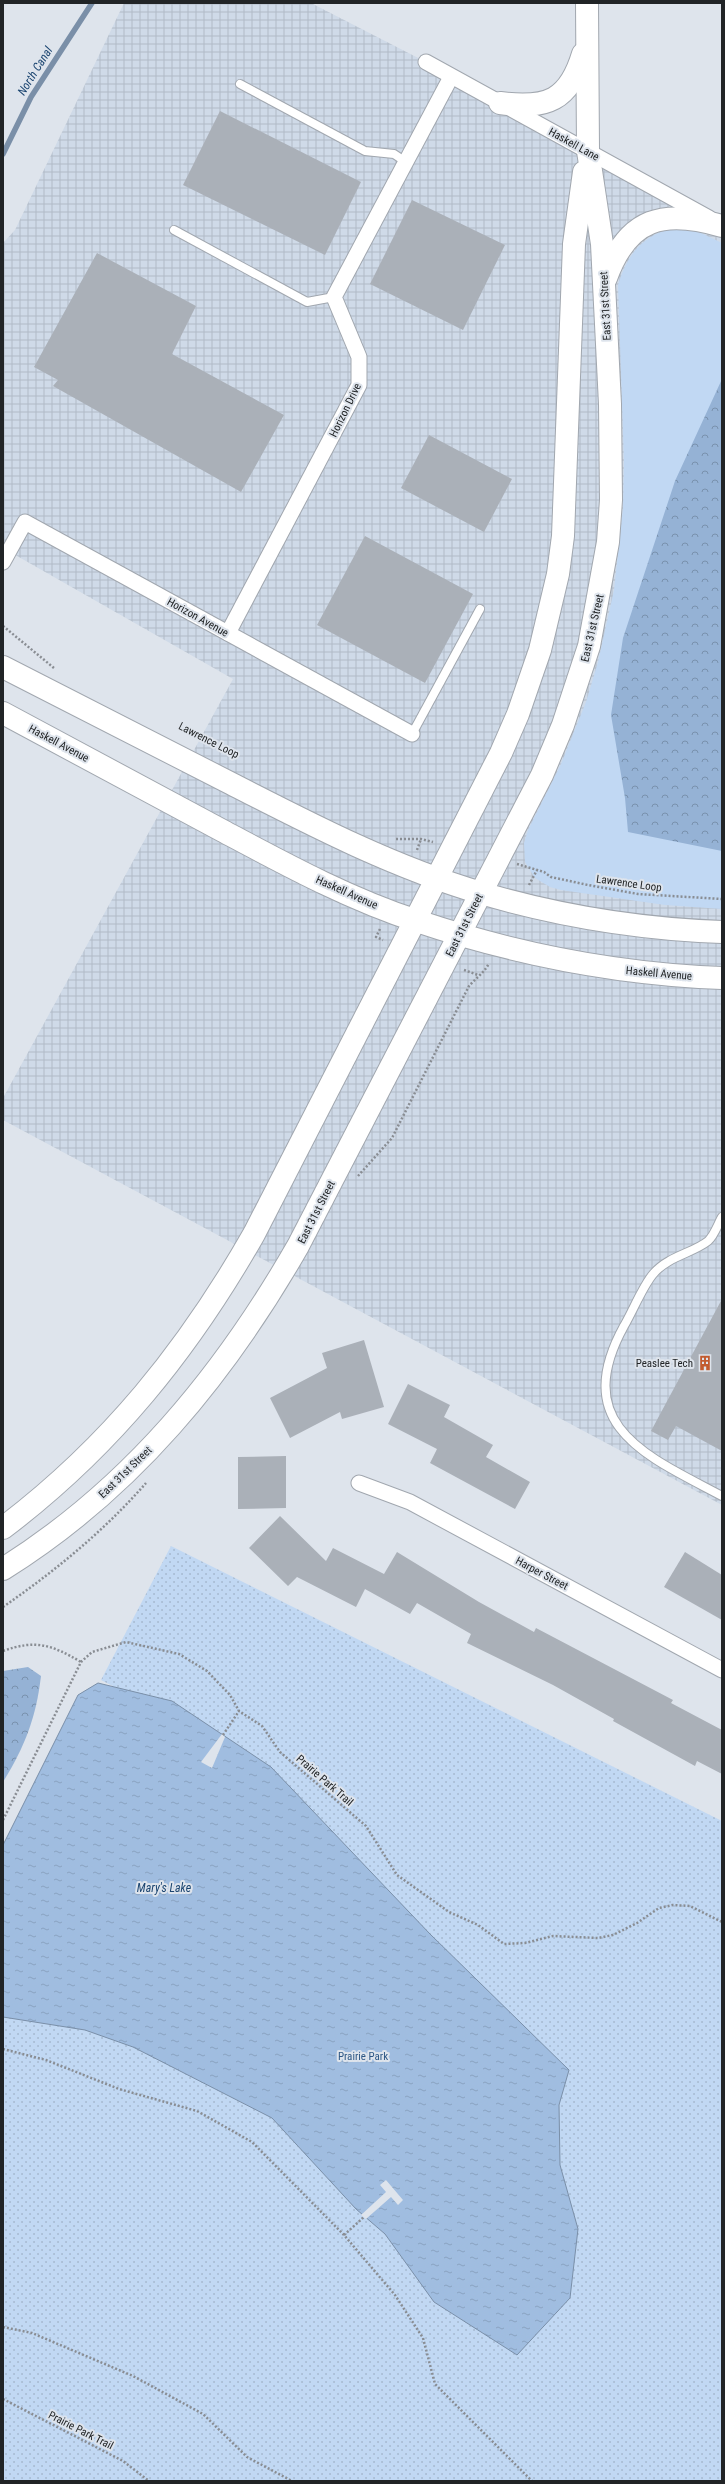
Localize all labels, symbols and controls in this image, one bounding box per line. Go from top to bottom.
water label: North Canal [15,44,56,98]
street label: Haskell Lane [546,125,601,164]
street label: East 31st Street [597,271,614,341]
street label: Horizon Drive [327,381,364,439]
street label: East 31st Street [578,593,607,663]
street label: Horizon Avenue [165,595,231,640]
street label: Lawrence Loop [176,720,241,761]
street label: Haskell Avenue [26,722,91,765]
street label: Lawrence Loop [595,872,662,895]
street label: Haskell Avenue [314,873,380,912]
street label: East 31st Street [443,892,486,959]
street label: Haskell Avenue [625,964,693,983]
street label: East 31st Street [295,1179,338,1246]
building icon: Peaslee Tech [696,1354,714,1372]
place label: Peaslee Tech [636,1357,693,1370]
street label: East 31st Street [96,1444,155,1501]
street label: Harper Street [513,1554,570,1593]
street label: Prairie Park Trail [294,1752,356,1809]
water label: Mary's Lake [137,1881,192,1895]
park label: Prairie Park [338,2050,388,2063]
street label: Prairie Park Trail [46,2408,115,2452]

